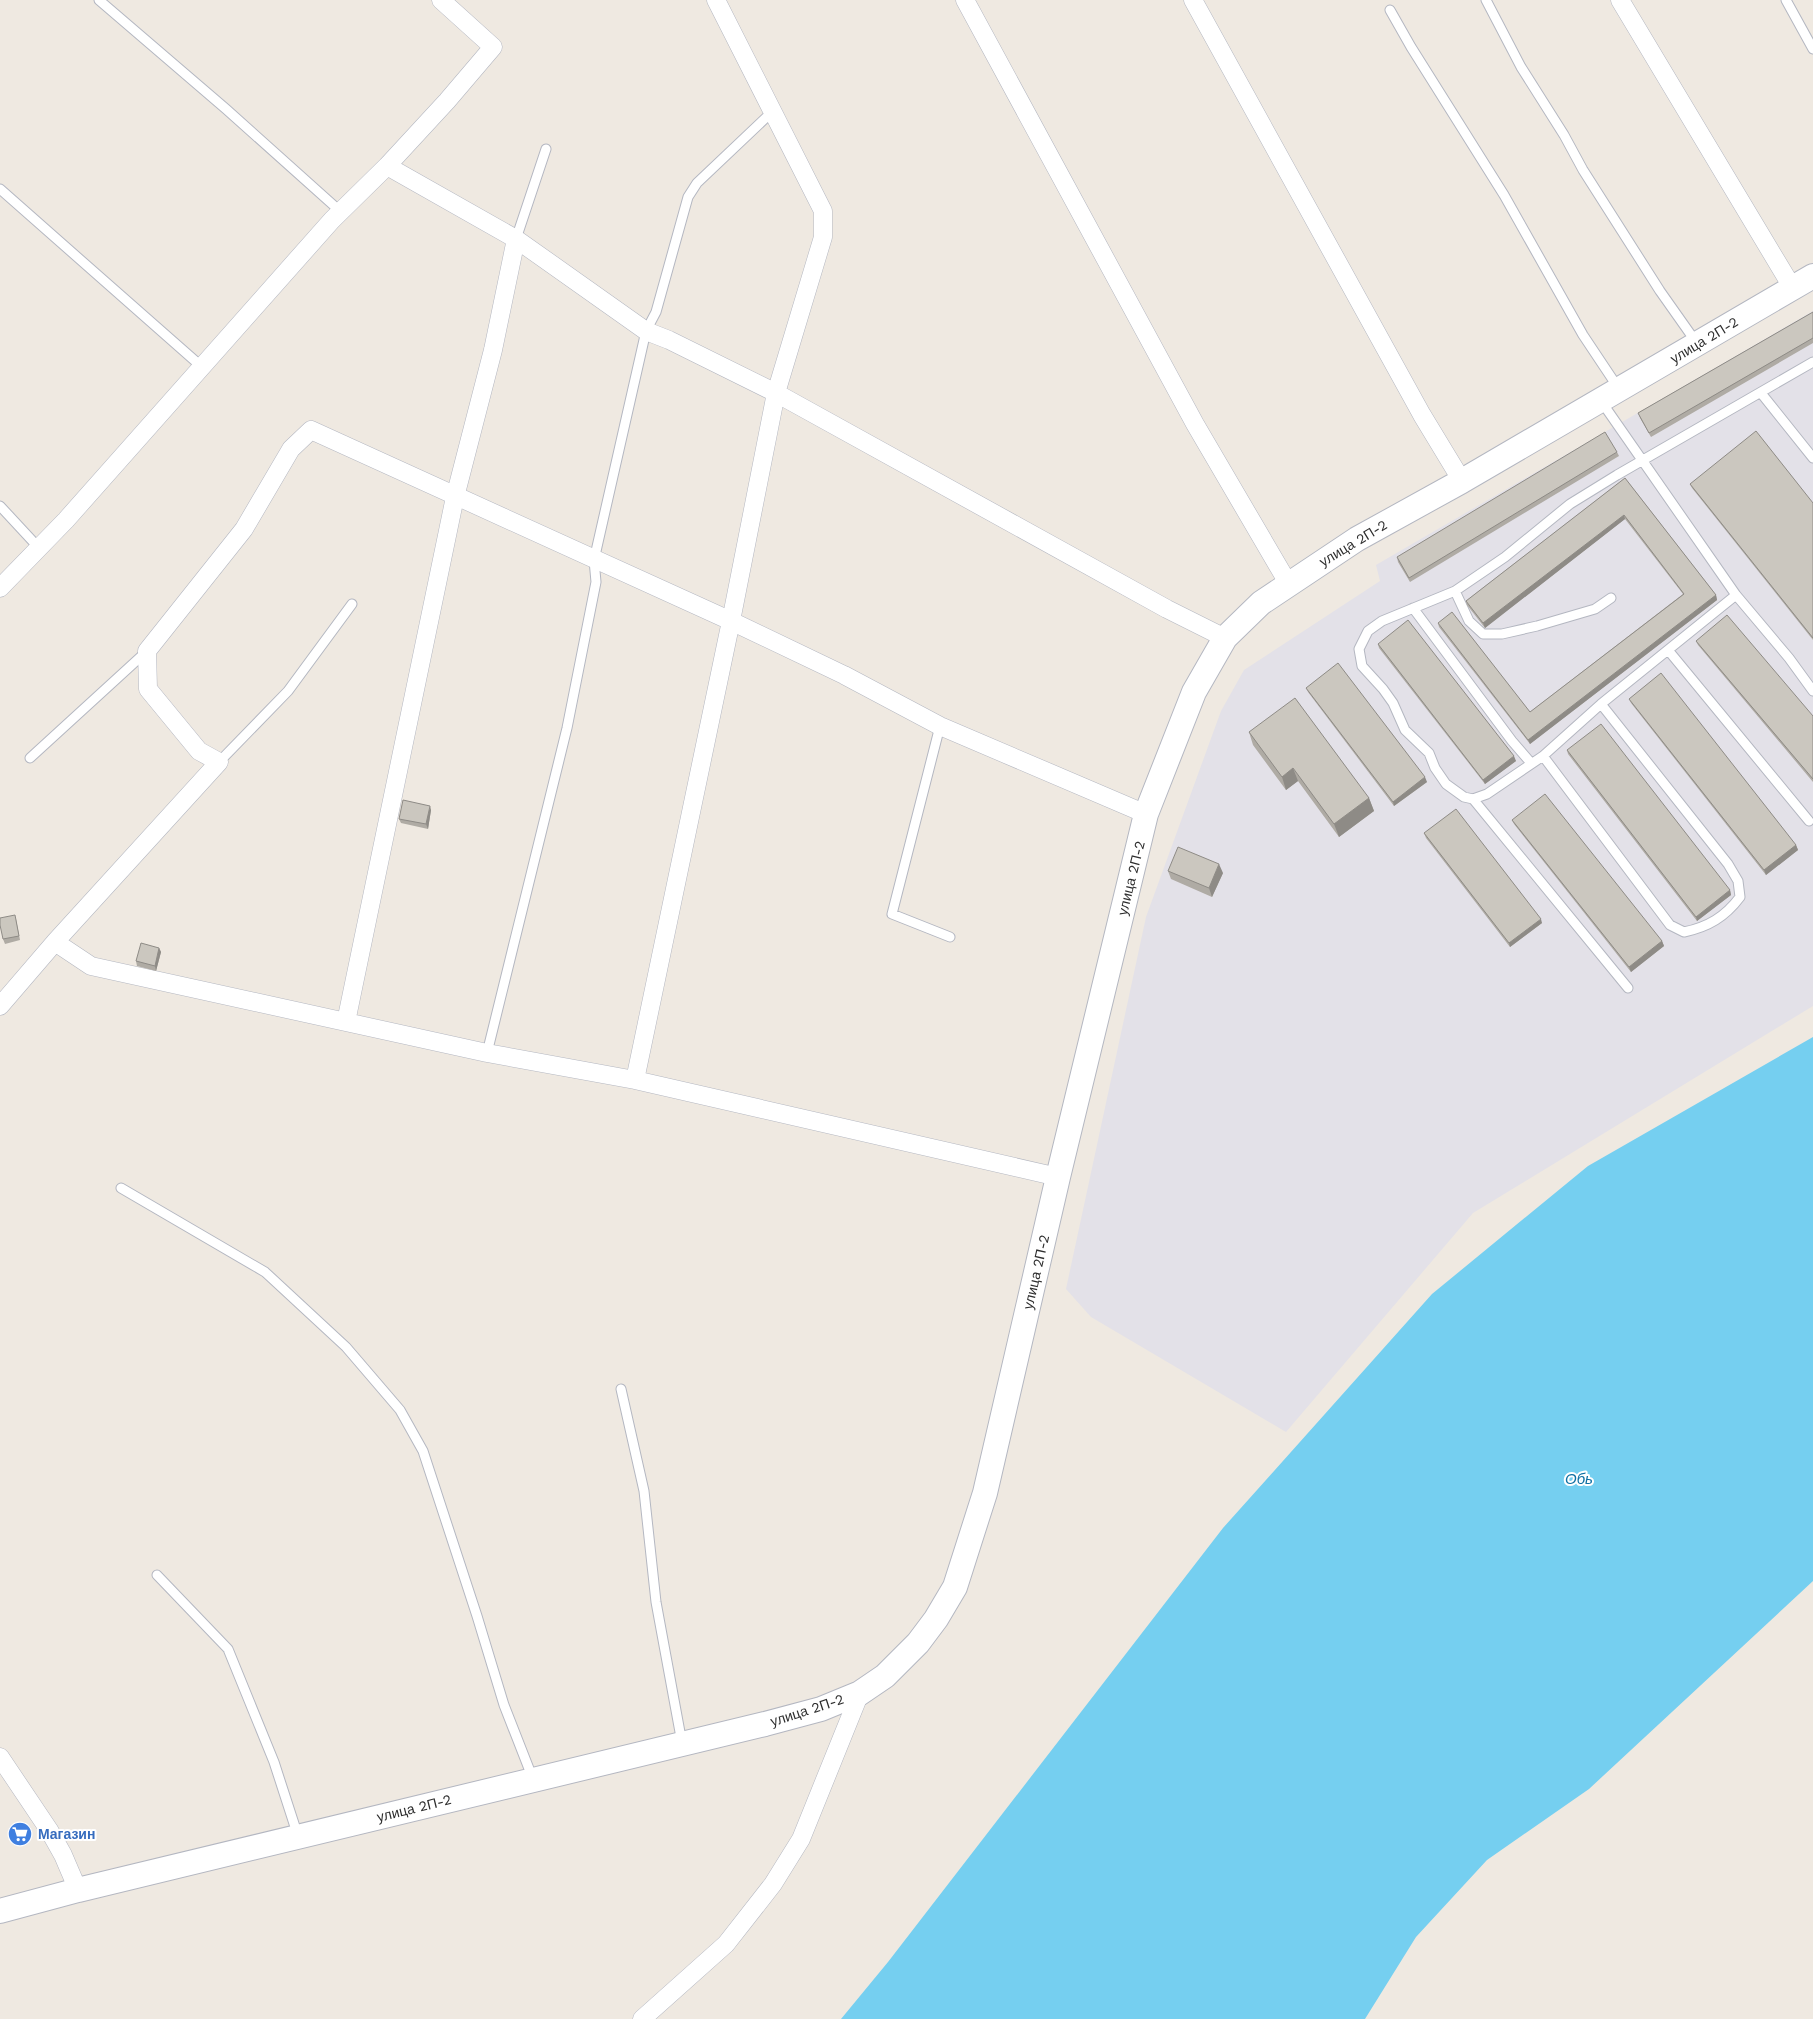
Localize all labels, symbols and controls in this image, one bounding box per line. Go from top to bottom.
street label: улица 2П-2 [1667,314,1741,366]
street label: улица 2П-2 [1316,517,1390,569]
street label: улица 2П-2 [1114,839,1148,917]
street label: улица 2П-2 [1020,1233,1052,1311]
water label: Обь [1565,1470,1593,1488]
street label: улица 2П-2 [768,1691,846,1729]
street label: улица 2П-2 [375,1791,453,1825]
supermarket icon: Магазин [7,1821,33,1847]
place label: Магазин [38,1826,95,1842]

